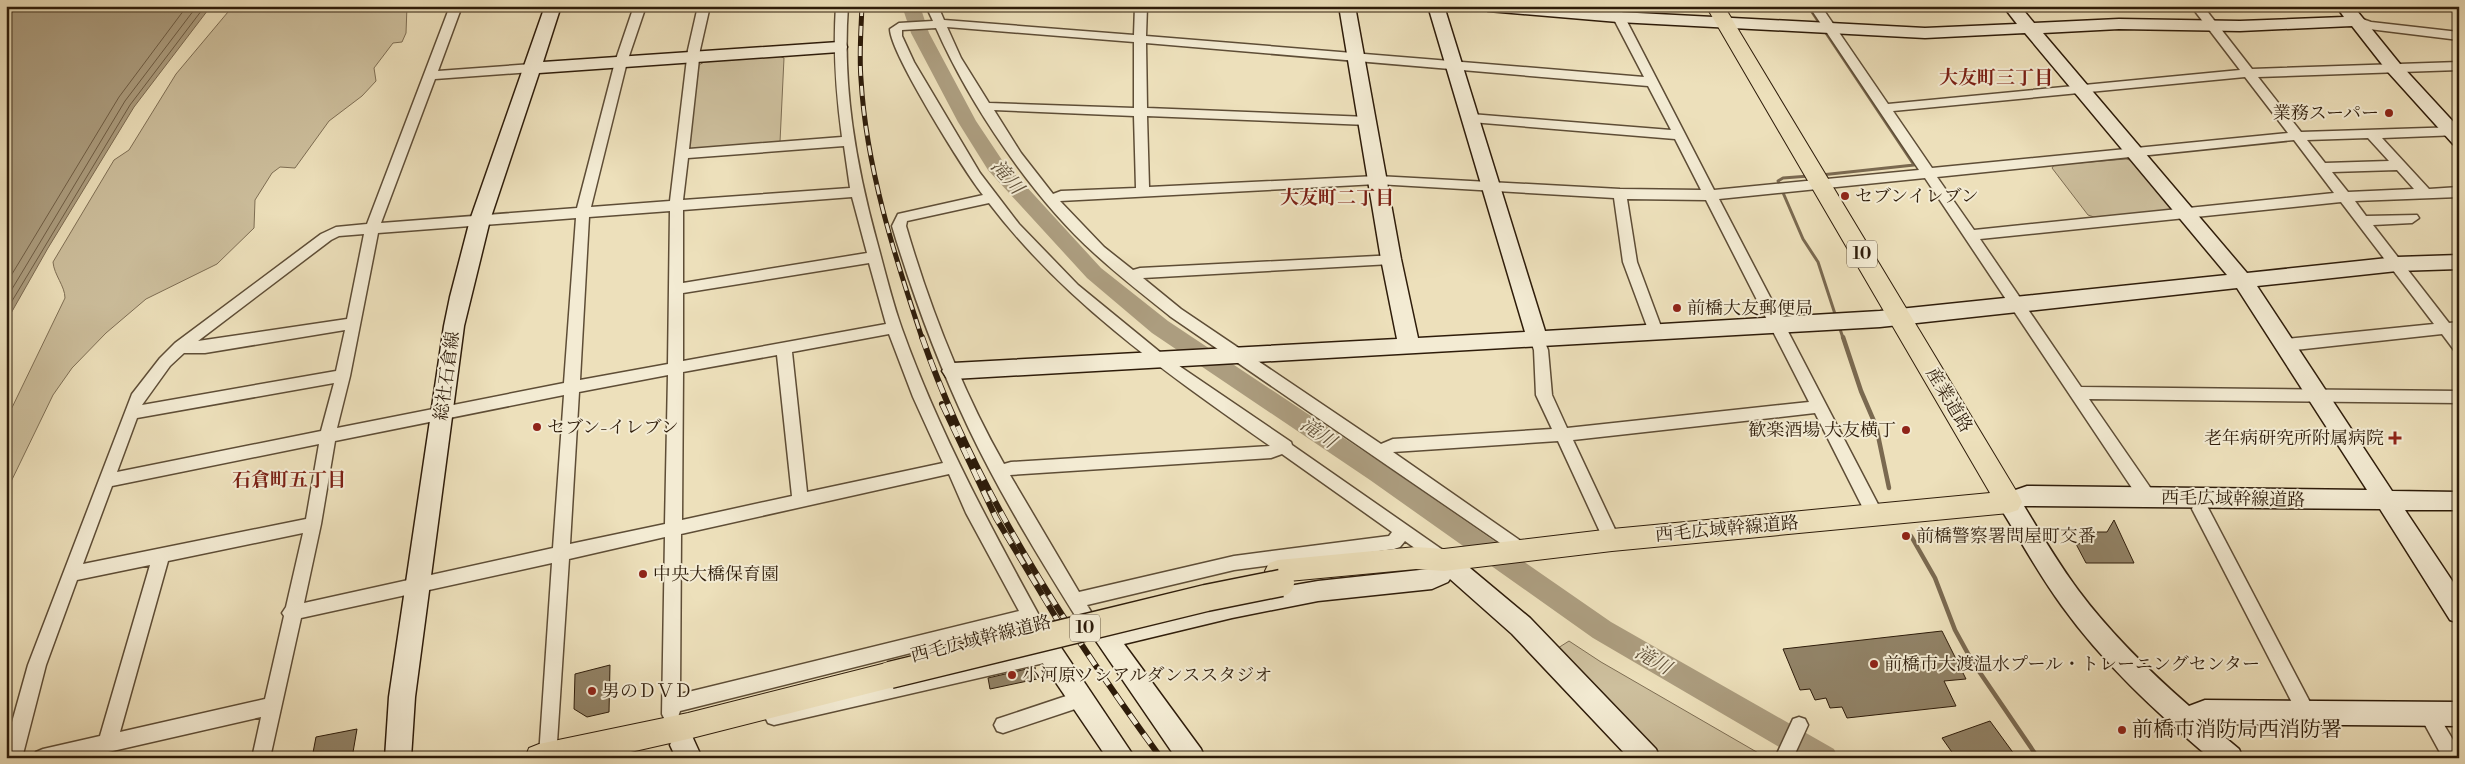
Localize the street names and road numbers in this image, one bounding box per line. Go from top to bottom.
road number: 10 [1847,240,1877,268]
street label: 総社石倉線 [429,330,465,422]
street label: 産業道路 [1921,363,1977,437]
street label: 西毛広域幹線道路 [2161,486,2305,512]
street label: 西毛広域幹線道路 [1654,511,1800,547]
street label: 西毛広域幹線道路 [908,610,1054,668]
road number: 10 [1070,614,1100,641]

